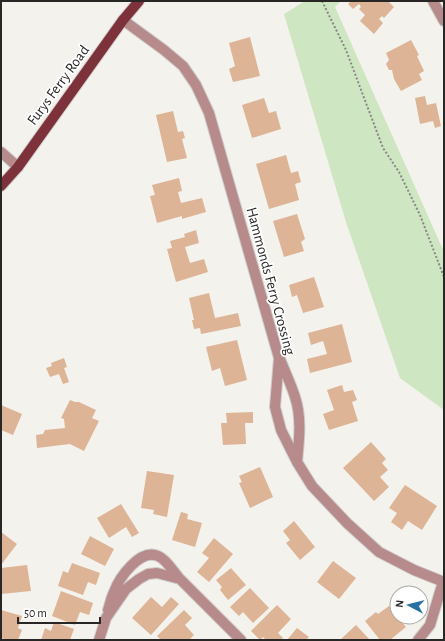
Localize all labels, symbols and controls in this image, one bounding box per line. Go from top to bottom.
street label: Furys Ferry Road [25,43,92,128]
street label: Hammonds Ferry Crossing [244,206,298,357]
north arrow [389,585,429,625]
scale bar [18,599,100,625]
text: N [394,599,405,608]
text: 50 m [24,607,47,619]

